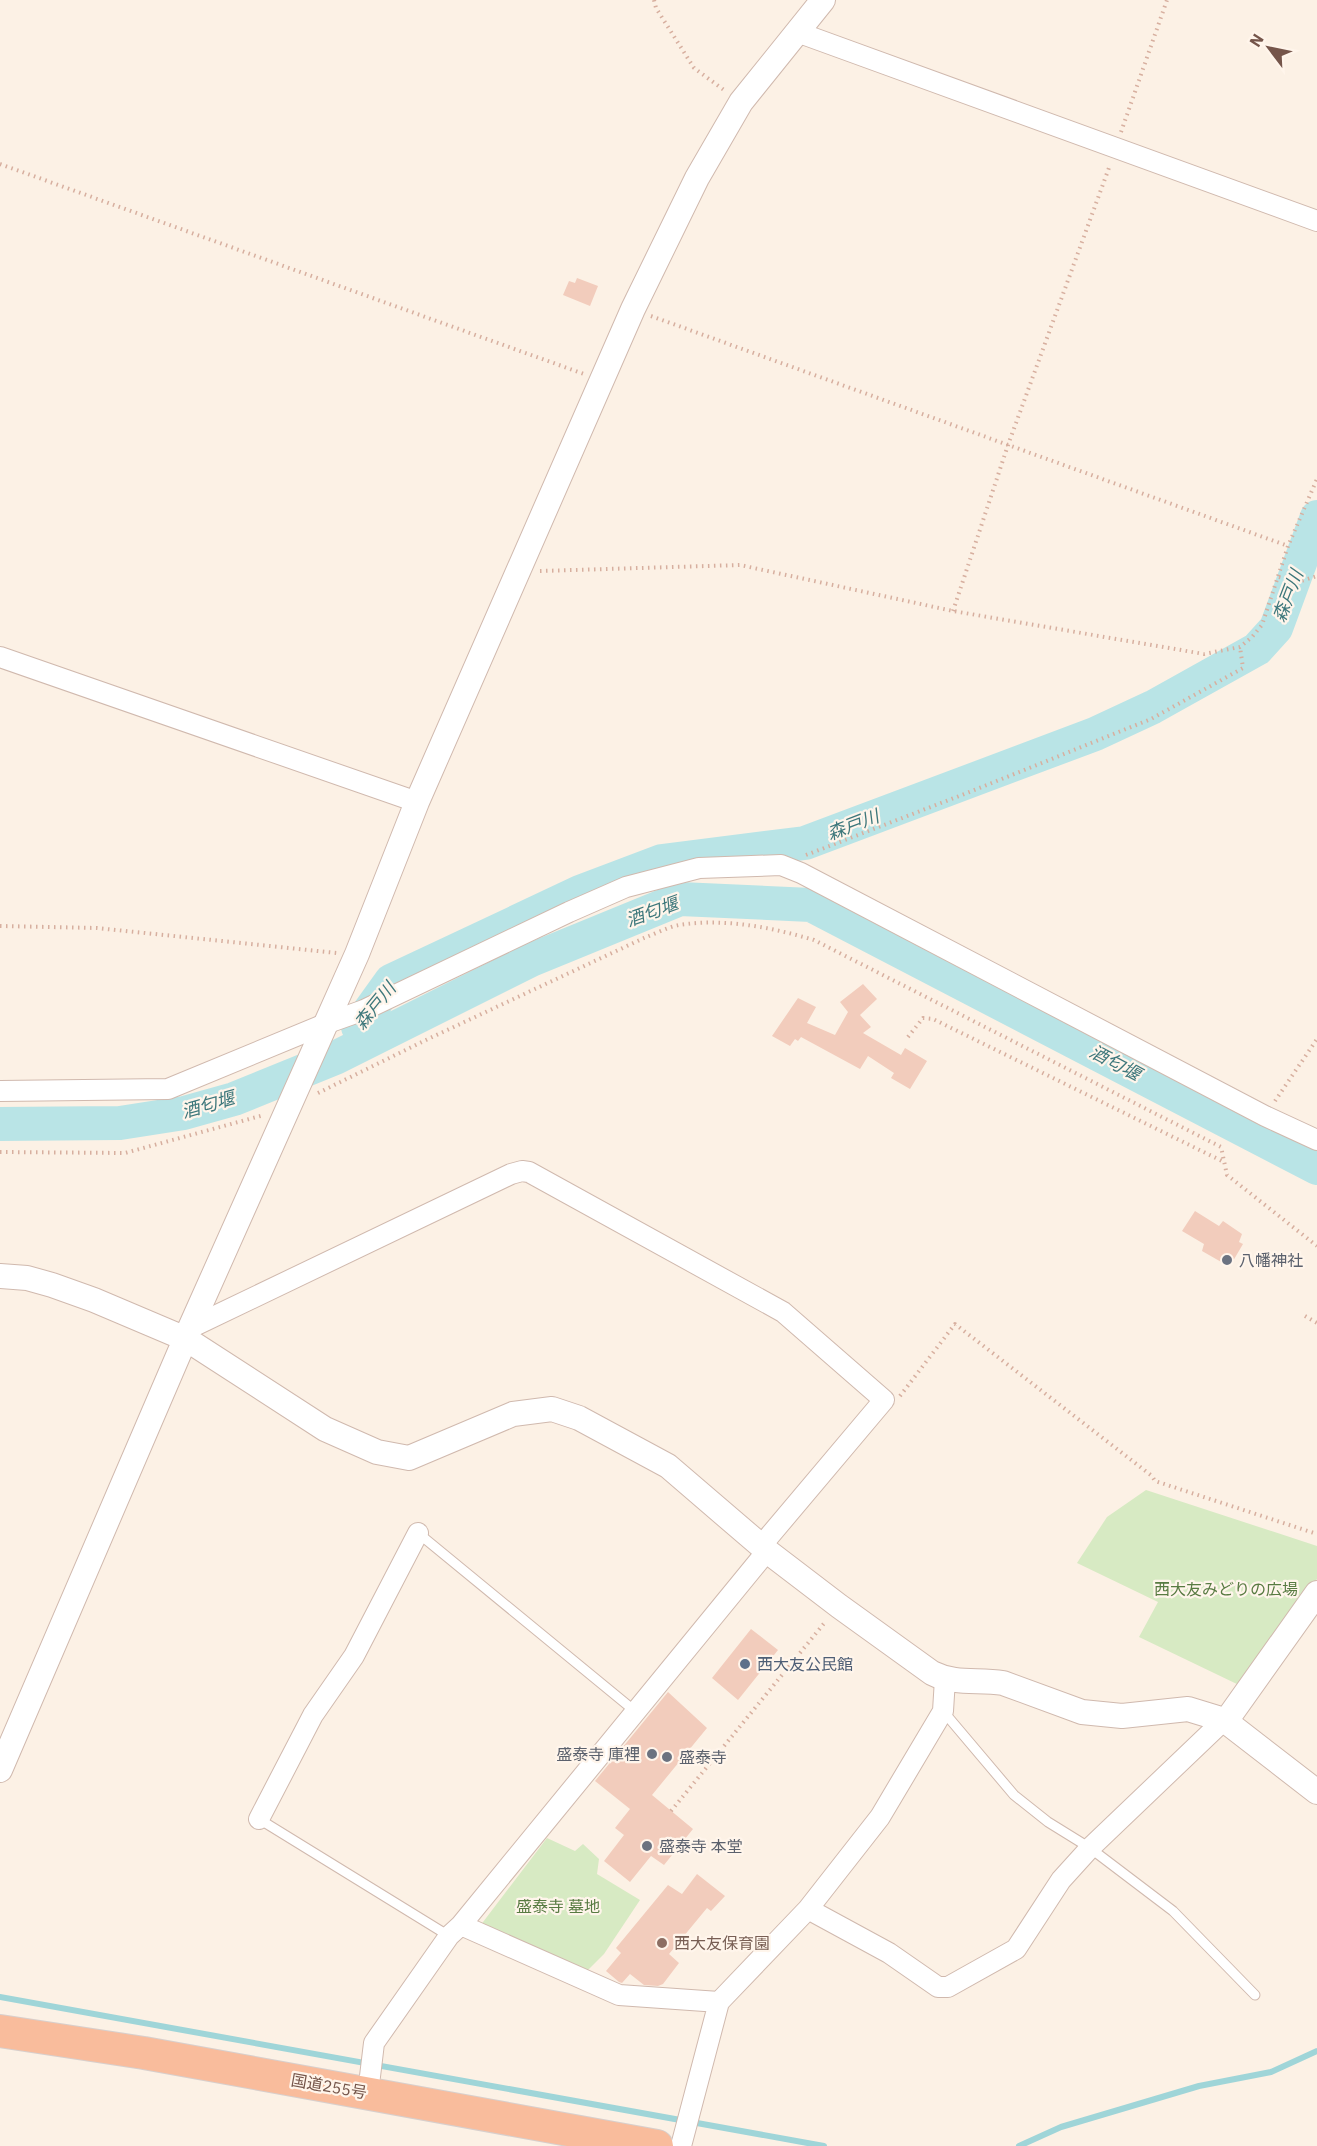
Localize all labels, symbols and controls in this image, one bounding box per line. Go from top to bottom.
north arrow [1239,18,1299,78]
text: N [1245,30,1268,50]
water label: 森戸川 [1267,565,1309,625]
water label: 森戸川 [823,803,884,845]
water label: 酒匂堰 [623,890,684,932]
water label: 森戸川 [349,976,402,1034]
water label: 酒匂堰 [1086,1040,1147,1087]
water label: 酒匂堰 [179,1085,240,1123]
place label: 八幡神社 [1239,1250,1303,1270]
marker: 八幡神社 [1220,1253,1234,1267]
park label: 西大友みどりの広場 [1154,1579,1298,1599]
place label: 西大友公民館 [757,1654,853,1674]
marker: 西大友公民館 [738,1657,752,1671]
place label: 盛泰寺 庫裡 [556,1744,640,1764]
marker: 盛泰寺 庫裡 [645,1747,659,1761]
place label: 盛泰寺 [679,1747,727,1767]
marker: 盛泰寺 [660,1750,674,1764]
place label: 盛泰寺 本堂 [659,1836,743,1856]
marker: 盛泰寺 本堂 [640,1839,654,1853]
park label: 盛泰寺 墓地 [516,1896,600,1916]
place label: 西大友保育園 [674,1933,770,1953]
marker: 西大友保育園 [655,1936,669,1950]
street label: 国道255号 [289,2069,369,2103]

